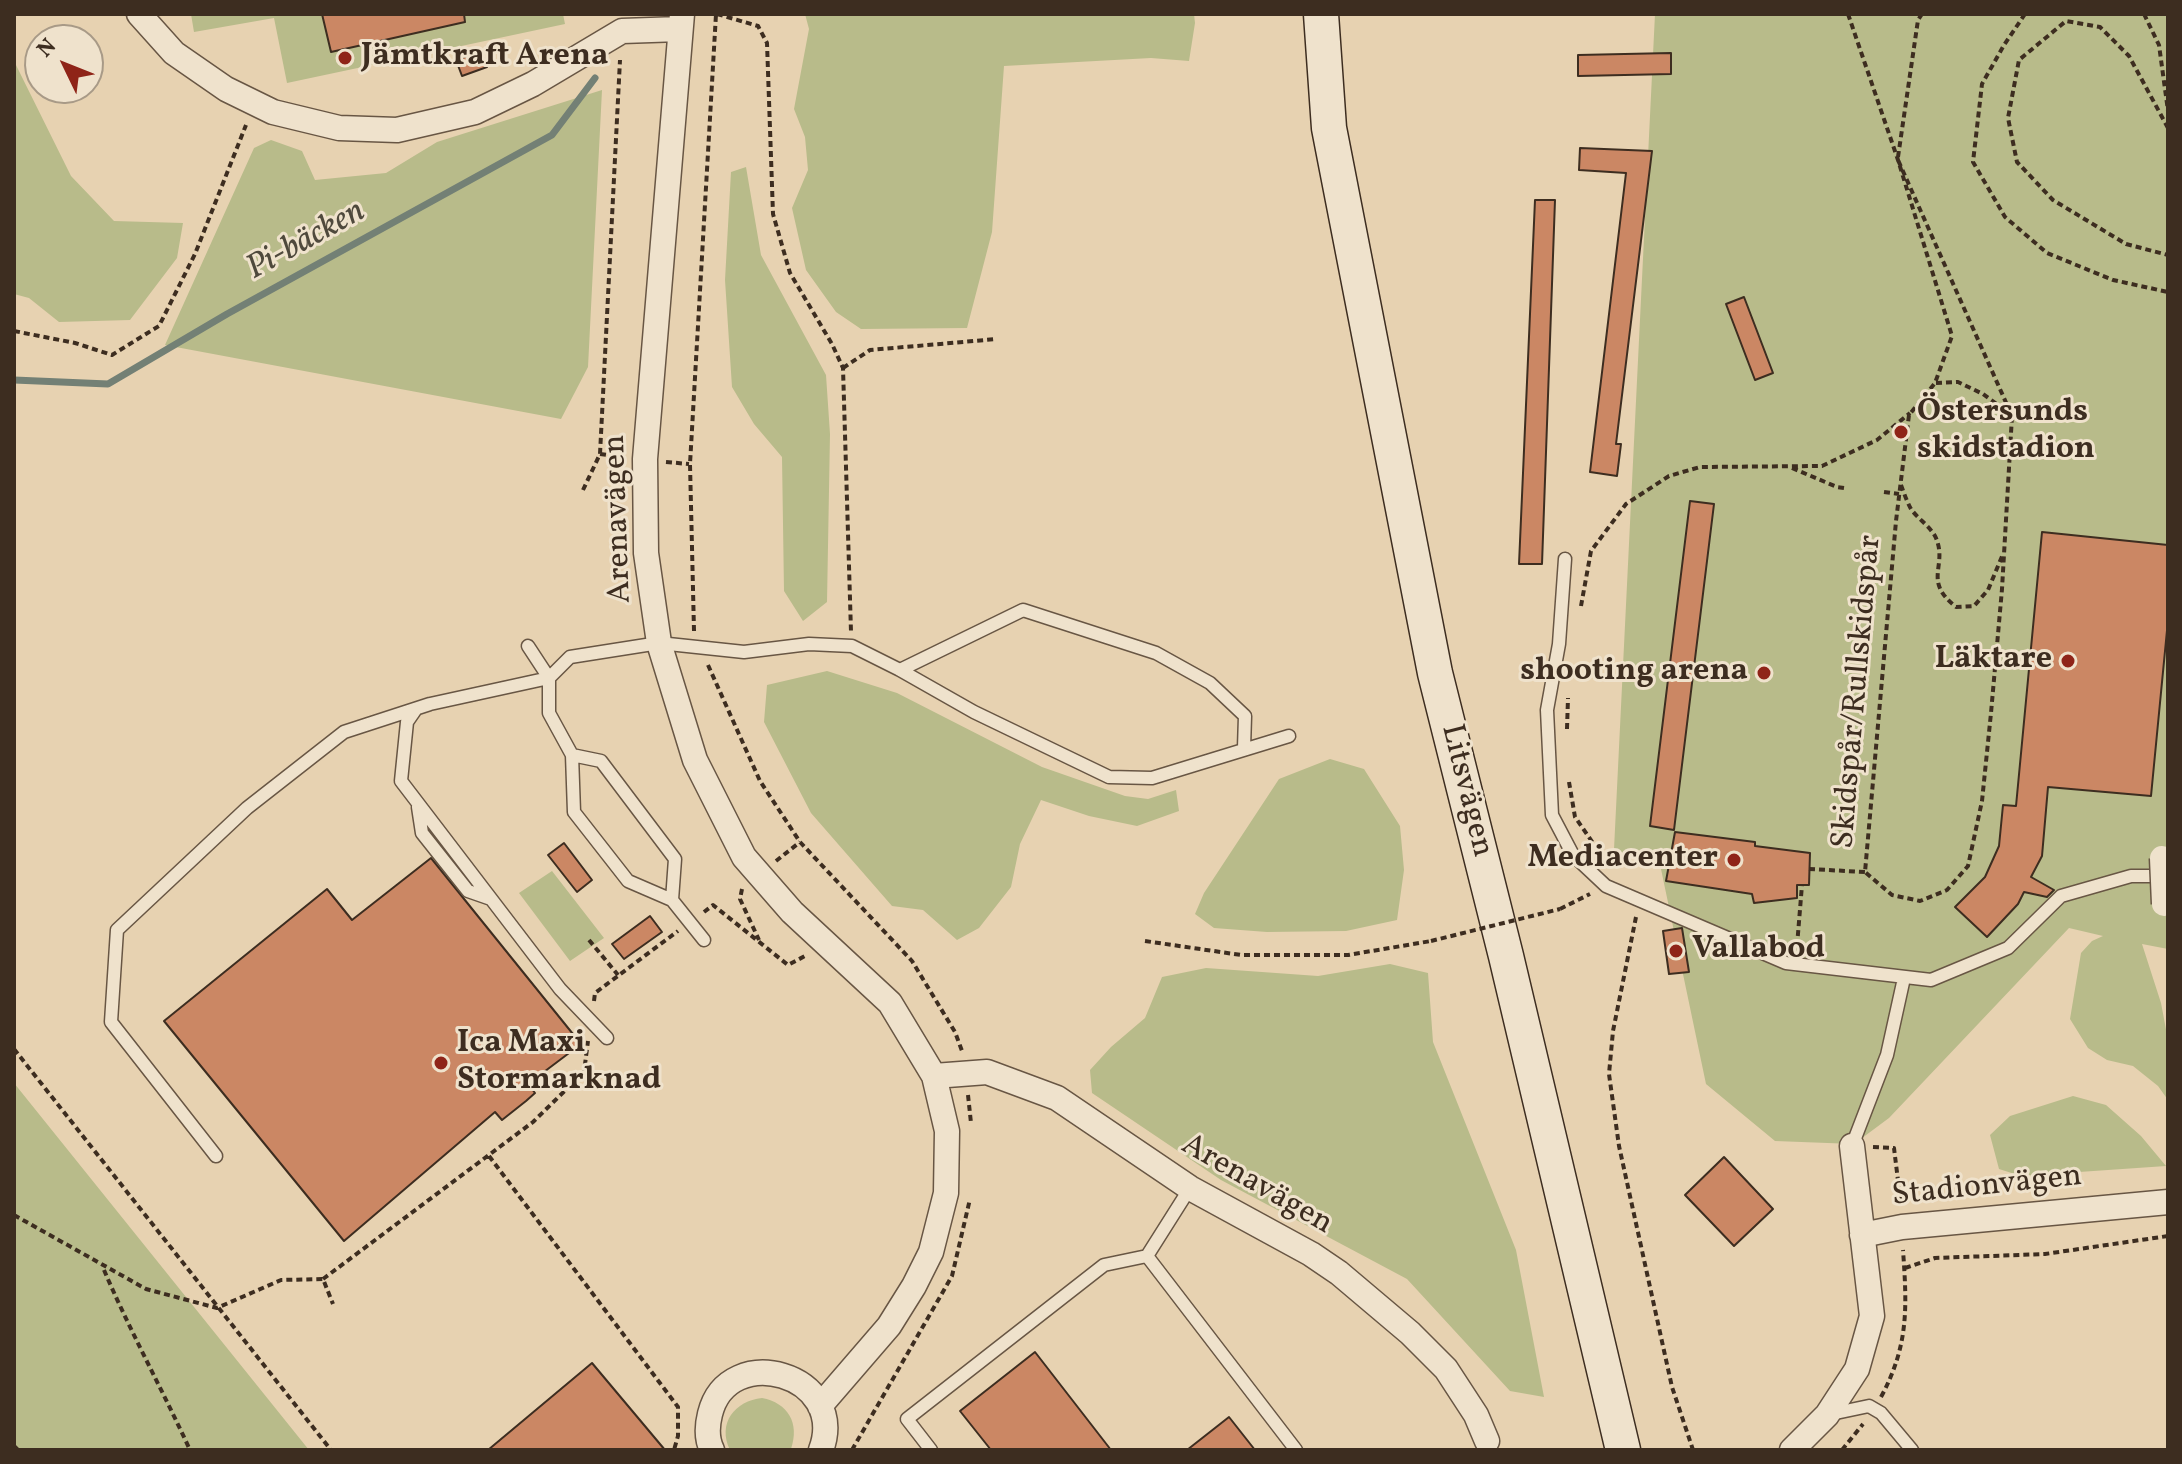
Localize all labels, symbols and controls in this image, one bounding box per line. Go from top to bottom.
north arrow [24,24,104,104]
text: N [31,32,64,65]
place label: Jämtkraft Arena [361,39,609,77]
marker: Jämtkraft Arena [336,49,354,67]
water label: Pi-bäcken [241,193,373,291]
place label: Östersunds skidstadion [1917,395,2095,470]
marker: Östersunds skidstadion [1892,423,1910,441]
street label: Arenavägen [598,434,642,604]
street label: Skidspår/Rullskidspår [1826,534,1892,850]
place label: Läktare [1935,642,2052,680]
marker: Läktare [2059,652,2077,670]
place label: shooting arena [1520,654,1748,692]
marker: shooting arena [1755,664,1773,682]
street label: Litsvägen [1430,721,1500,861]
place label: Mediacenter [1528,841,1718,879]
marker: Mediacenter [1725,851,1743,869]
place label: Vallabod [1692,932,1825,970]
marker: Vallabod [1667,942,1685,960]
place label: Ica Maxi Stormarknad [457,1026,661,1101]
marker: Ica Maxi Stormarknad [432,1054,450,1072]
street label: Arenavägen [1173,1127,1339,1245]
street label: Stadionvägen [1890,1159,2084,1217]

